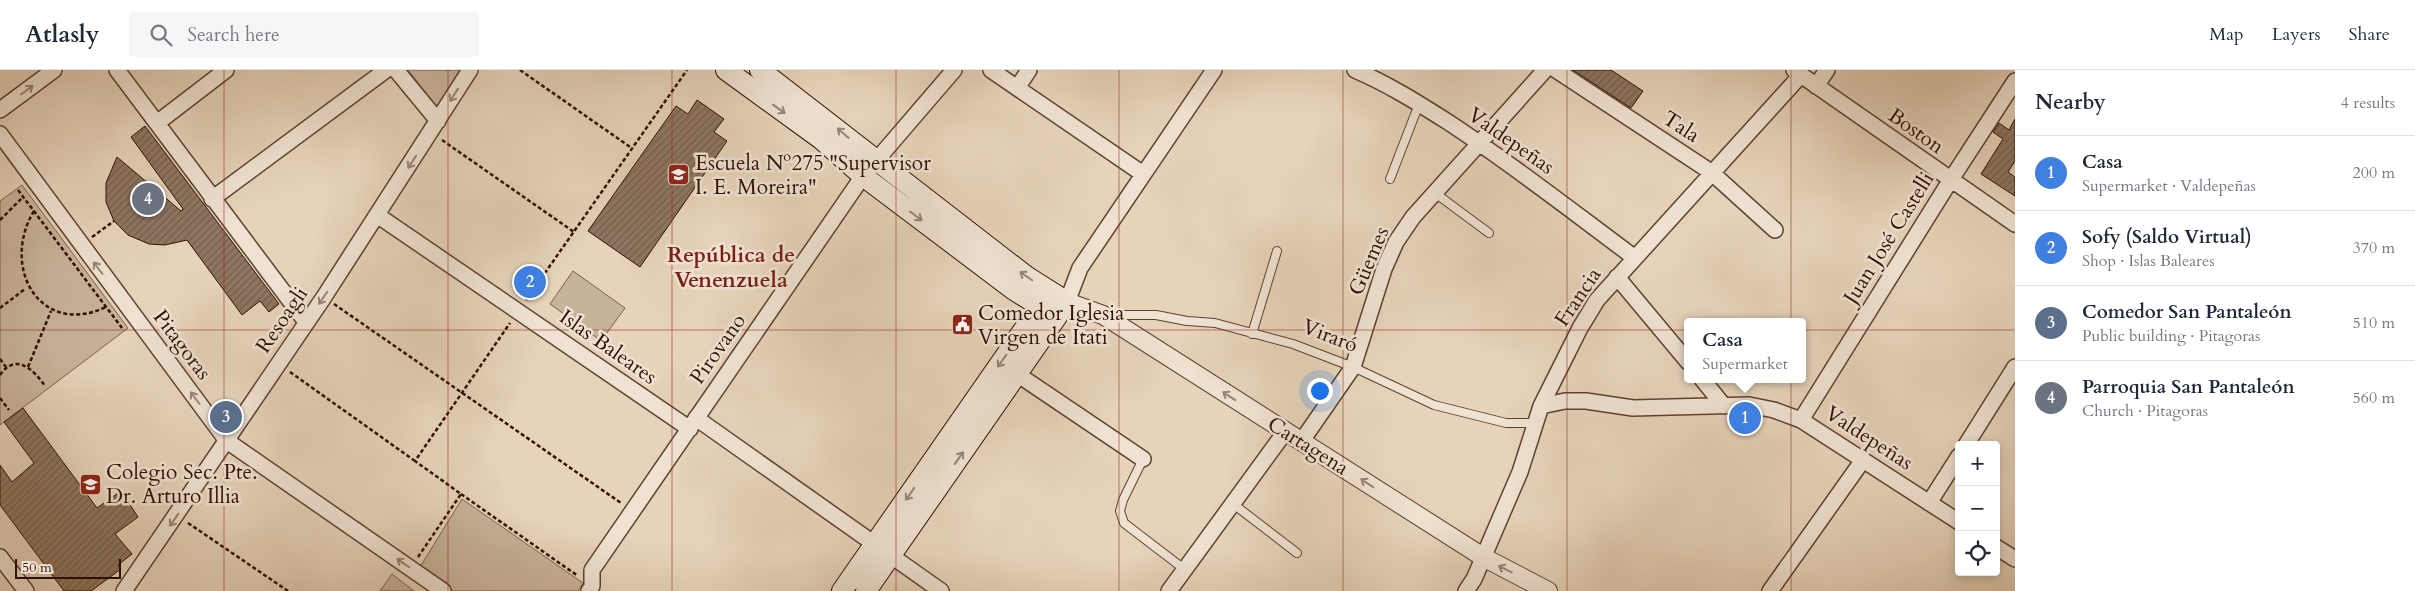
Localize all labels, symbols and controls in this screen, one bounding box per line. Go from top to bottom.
search box [129,12,479,57]
text: Atlasly [25,18,99,51]
icon: search [147,21,175,49]
text: Search here [187,22,280,48]
text: Map [2209,22,2244,47]
text: Layers [2272,22,2321,47]
text: Share [2349,22,2390,47]
one-way arrow [20,85,34,95]
one-way arrow [449,88,459,102]
text: Nearby [2035,88,2106,117]
text: 4 results [2341,92,2395,114]
street label: Valdepeñas [1462,101,1560,181]
street label: Boston [1882,101,1950,161]
one-way arrow [772,104,786,114]
street label: Tala [1657,104,1705,150]
one-way arrow [836,127,849,139]
place label: Escuela Nº275 "Supervisor I. E. Moreira" [695,149,931,202]
text: Casa [2082,149,2123,175]
one-way arrow [406,154,416,168]
text: 1 [2047,162,2055,184]
text: 200 m [2353,162,2395,184]
school or university icon: Escuela Nº275 "Supervisor I. E. Moreira" [667,163,691,187]
street label: Juan José Castelli [1835,166,1941,312]
text: Supermarket · Valdepeñas [2082,175,2256,197]
pin: 4 [132,180,164,218]
one-way arrow [909,211,923,221]
street label: Güemes [1342,222,1396,300]
text: Sofy (Saldo Virtual) [2082,224,2252,250]
text: 2 [2047,237,2055,259]
text: 370 m [2353,237,2395,259]
district label: República de Venenzuela [667,240,795,295]
text: Shop · Islas Baleares [2082,250,2215,272]
one-way arrow [93,261,103,275]
street label: Francia [1548,262,1608,332]
pin: 2 [514,263,546,301]
one-way arrow [1020,270,1033,281]
street label: Resoagli [249,281,315,359]
one-way arrow [318,291,328,305]
place label: Comedor Iglesia Virgen de Itati [978,299,1124,352]
text: Comedor San Pantaleón [2082,299,2292,325]
street label: Islas Baleares [553,303,663,391]
street label: Pitagoras [146,304,218,386]
street label: Pirovano [683,308,753,390]
street label: Viraró [1298,312,1362,360]
text: 3 [2047,312,2055,334]
text: 510 m [2353,312,2395,334]
public building icon: Comedor Iglesia Virgen de Itati [950,313,974,337]
popup [1684,318,1806,383]
text: Public building · Pitagoras [2082,325,2260,347]
text: Casa [1702,327,1743,353]
one-way arrow [997,353,1007,367]
text: Supermarket [1702,353,1788,375]
text: Parroquia San Pantaleón [2082,374,2295,400]
your location [1307,378,1333,404]
text: 4 [2047,387,2055,409]
text: 560 m [2353,387,2395,409]
one-way arrow [190,391,200,405]
one-way arrow [1223,391,1237,401]
pin: 3 [210,398,242,436]
pin: 1 [1729,399,1761,437]
street label: Valdepeñas [1819,399,1919,477]
text: Church · Pitagoras [2082,400,2208,422]
street label: Cartagena [1262,410,1354,482]
map controls [1955,441,2000,576]
button: + [1955,441,2000,486]
one-way arrow [954,451,964,465]
place label: Colegio Sec. Pte. Dr. Arturo Illia [106,458,257,511]
school or university icon: Colegio Sec. Pte. Dr. Arturo Illia [78,472,102,496]
one-way arrow [1360,478,1374,488]
button: − [1955,486,2000,531]
one-way arrow [905,487,915,501]
one-way arrow [169,513,179,527]
button: locate [1955,531,2000,576]
scale bar [15,556,121,579]
text: 50 m [22,558,52,577]
one-way arrow [397,558,411,568]
one-way arrow [1497,564,1512,574]

